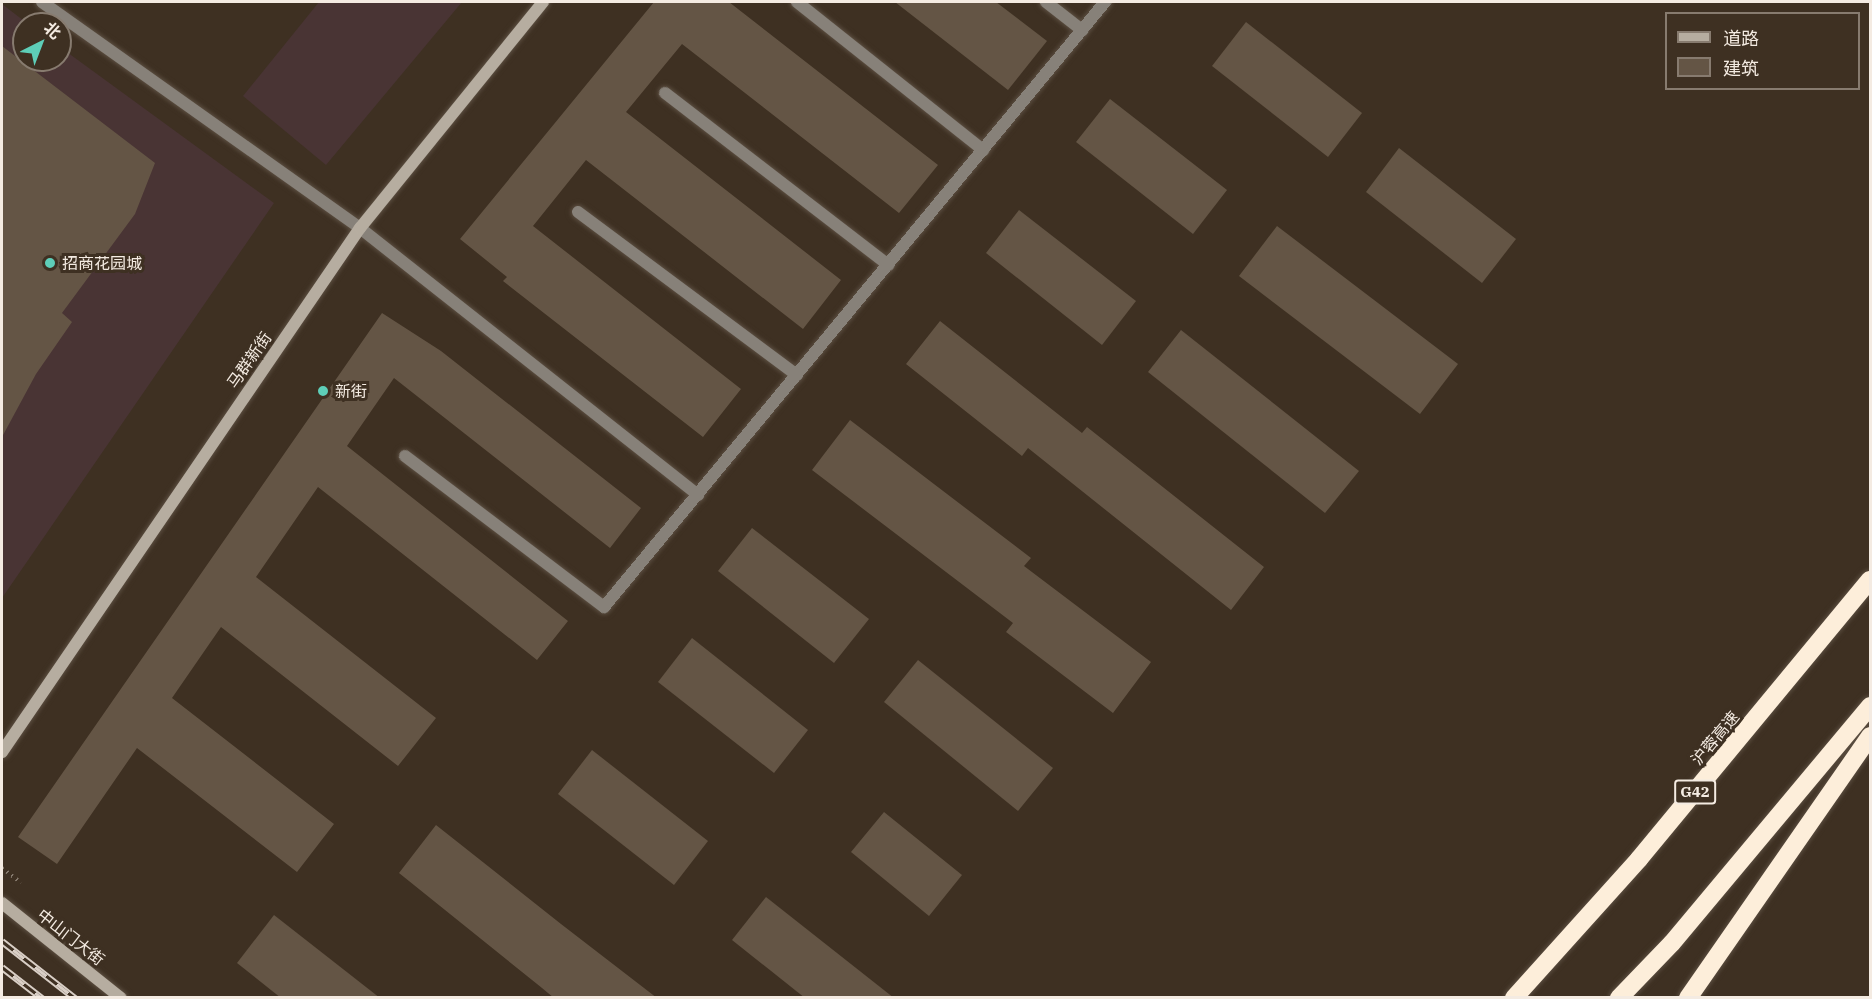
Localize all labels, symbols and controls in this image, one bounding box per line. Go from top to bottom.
north arrow [12,12,72,72]
legend [1665,12,1860,90]
text: 北 [40,17,65,43]
text: 道路 [1723,27,1759,50]
text: 建筑 [1723,57,1759,80]
place label: 招商花园城 [62,253,142,273]
marker: 招商花园城 [43,256,57,270]
street label: 马群新街 [223,328,275,392]
place label: 新街 [335,381,367,401]
marker: 新街 [316,384,330,398]
street label: 沪蓉高速 [1687,707,1743,769]
road number: G42 [1674,780,1716,804]
street label: 中山门大街 [34,905,108,969]

